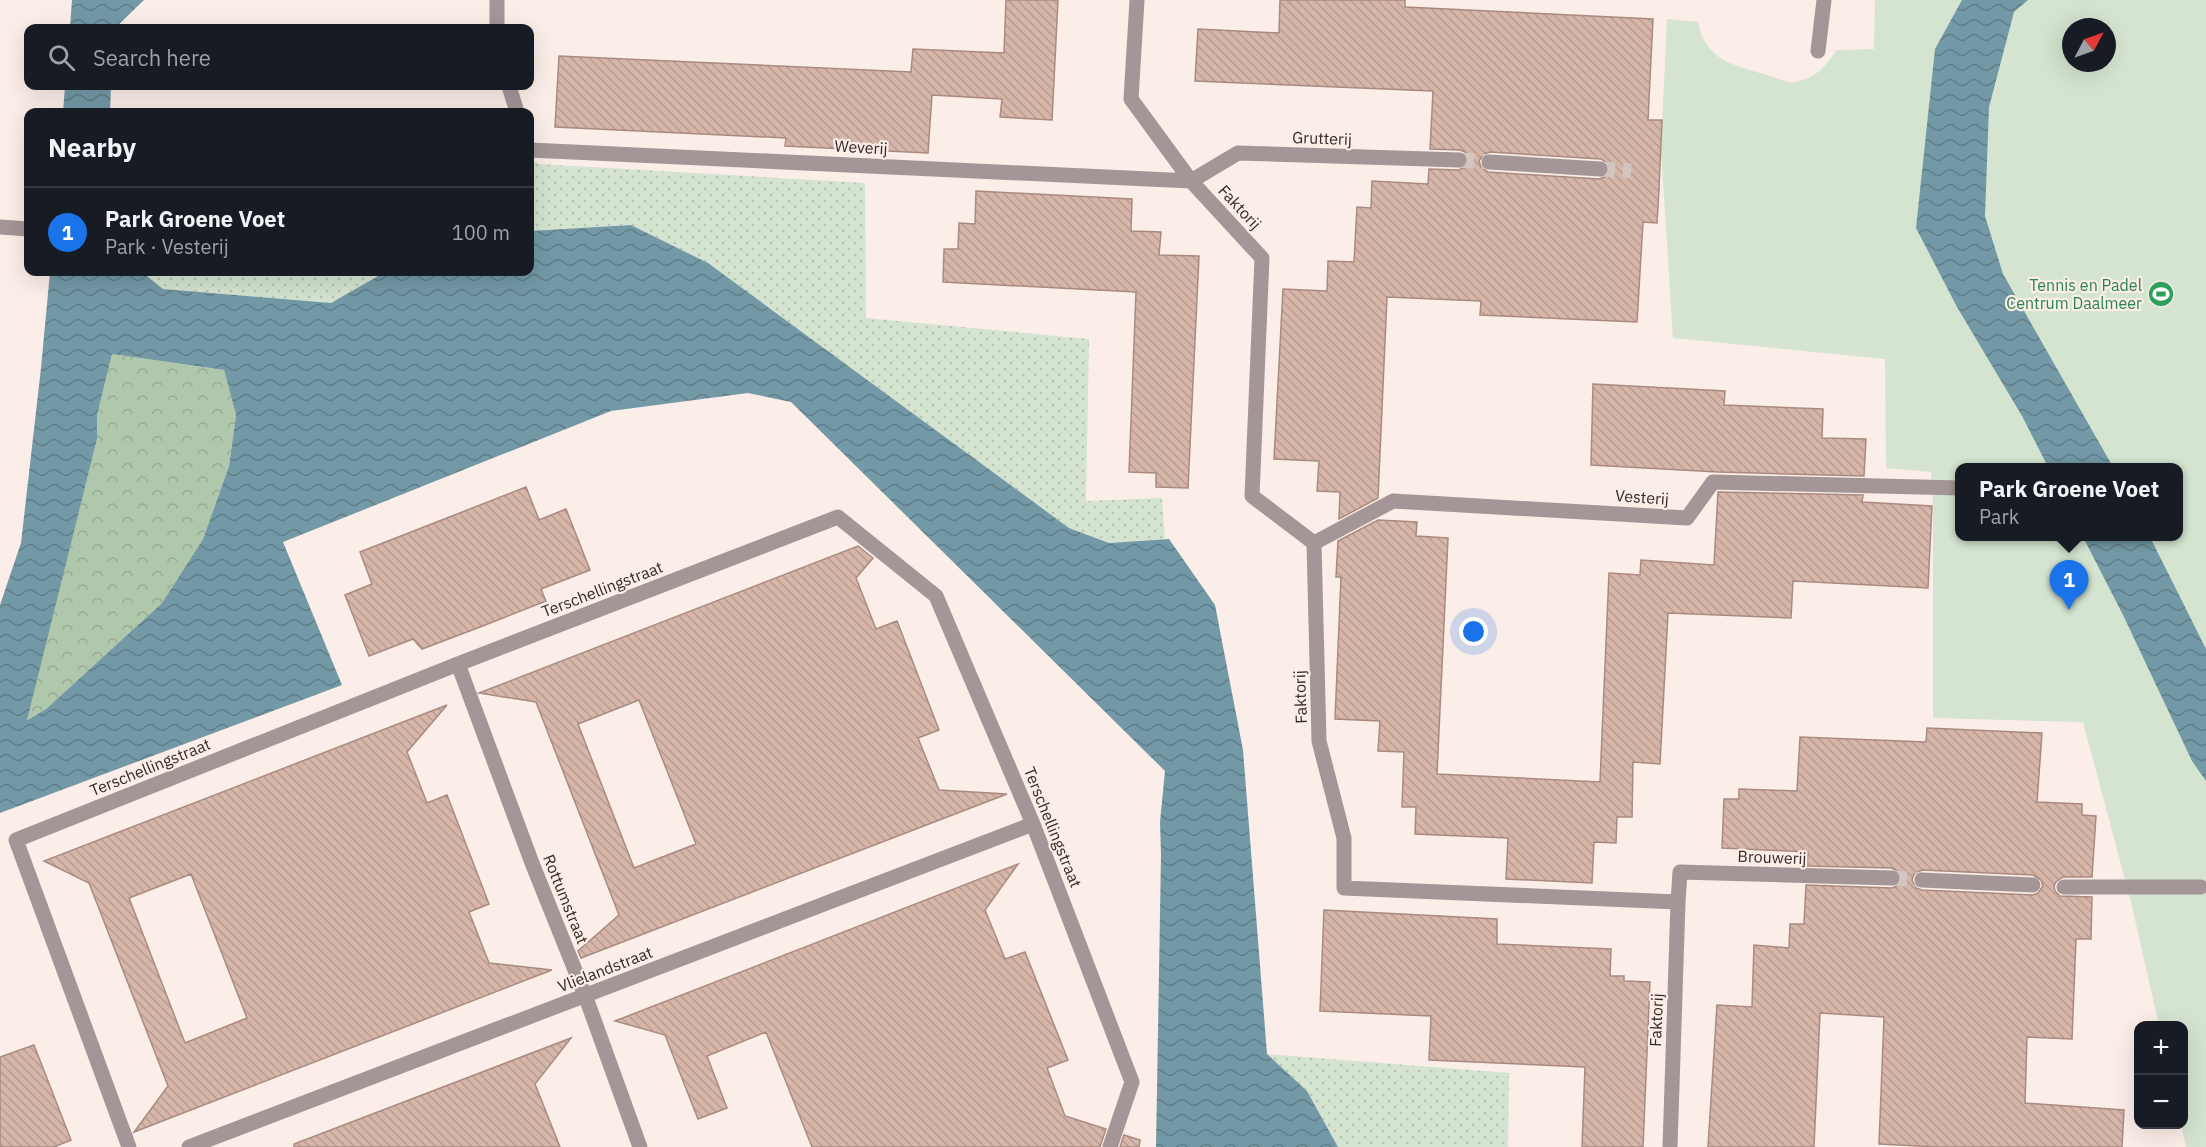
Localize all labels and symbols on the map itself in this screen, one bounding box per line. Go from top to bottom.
north arrow [2062,18,2116,72]
street label: Grutterij [1292,127,1352,149]
street label: Weverij [834,136,888,158]
street label: Faktorij [1214,181,1266,233]
place label: Tennis en Padel Centrum Daalmeer [2006,275,2142,313]
sports icon: Tennis en Padel Centrum Daalmeer [2146,279,2176,309]
street label: Vesterij [1614,485,1670,509]
street label: Terschellingstraat [538,557,666,621]
pin: 1 [2050,560,2088,610]
your location [1459,617,1488,646]
street label: Faktorij [1289,670,1311,724]
street label: Terschellingstraat [87,734,213,800]
street label: Terschellingstraat [1020,764,1086,890]
street label: Brouwerij [1737,846,1807,868]
street label: Rottumstraat [539,851,593,947]
street label: Vlielandstraat [555,942,655,996]
street label: Faktorij [1645,993,1667,1047]

